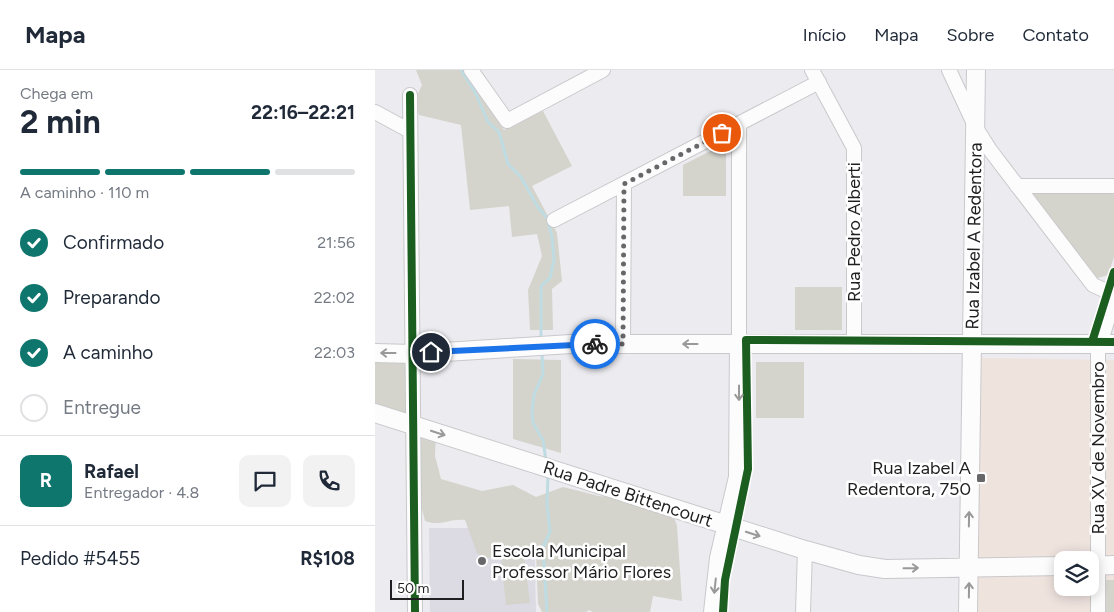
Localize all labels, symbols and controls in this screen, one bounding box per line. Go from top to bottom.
text: Mapa [25,20,86,49]
text: Início [803,24,846,46]
text: Mapa [874,24,918,46]
text: Sobre [946,24,994,46]
text: Contato [1022,24,1089,46]
text: Chega em [20,84,93,103]
text: 22:16–22:21 [251,101,355,124]
text: 2 min [20,103,101,141]
pin [701,112,743,154]
icon: bag [708,119,736,147]
street label: Rua Izabel A Redentora [961,142,987,330]
street label: Rua Pedro Alberti [843,162,865,302]
text: A caminho · 110 m [20,183,149,202]
icon: check [20,229,48,257]
text: Confirmado [63,231,164,254]
text: 21:56 [317,233,355,252]
icon: check [20,284,48,312]
text: Preparando [63,286,161,309]
text: 22:02 [314,288,355,307]
courier [570,319,620,369]
icon: bike [581,330,609,358]
pin [410,331,452,373]
icon: home [417,338,445,366]
icon: check [20,339,48,367]
one-way arrow [682,339,698,349]
text: A caminho [63,341,153,364]
text: 22:03 [314,343,355,362]
one-way arrow [380,349,396,358]
street label: Rua XV de Novembro [1087,361,1109,535]
one-way arrow [734,384,744,400]
text: Entregue [63,396,141,419]
one-way arrow [430,429,446,439]
button: chat [239,455,291,507]
button: phone [303,455,355,507]
street label: Rua Padre Bittencourt [540,456,716,532]
place label: Rua Izabel A Redentora, 750 [847,457,971,500]
text: Rafael [84,460,139,483]
text: R [40,469,52,492]
marker: Rua Izabel A Redentora, 750 [975,472,987,484]
text: Entregador · 4.8 [84,483,199,502]
one-way arrow [965,511,974,527]
one-way arrow [745,529,761,539]
place label: Escola Municipal Professor Mário Flores [492,540,671,583]
text: Pedido #5455 [20,547,140,570]
text: R$108 [300,547,355,570]
map controls [1054,551,1099,596]
button: layers [1054,551,1099,596]
marker: Escola Municipal Professor Mário Flores [476,555,488,567]
one-way arrow [903,564,919,573]
scale bar [390,577,464,600]
one-way arrow [710,577,720,593]
text: 50 m [397,580,429,597]
one-way arrow [964,582,974,598]

